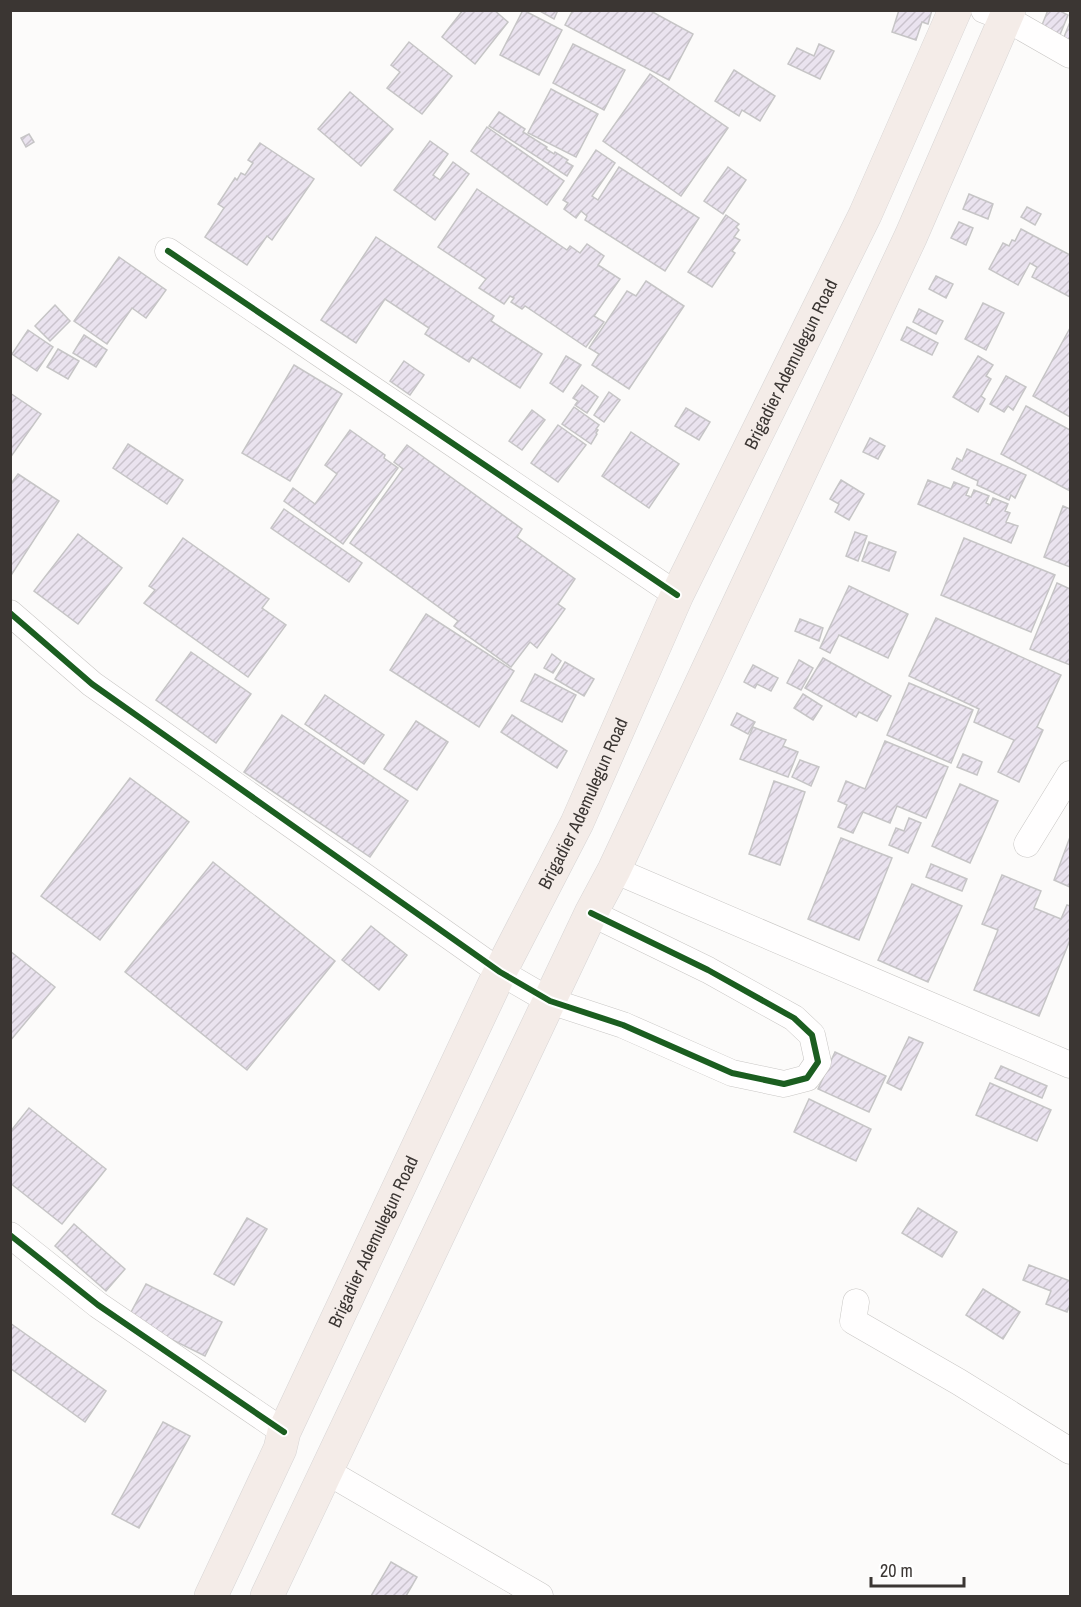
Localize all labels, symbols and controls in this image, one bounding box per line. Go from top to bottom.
street label: Brigadier Ademulegun Road [738,275,843,453]
street label: Brigadier Ademulegun Road [532,714,634,893]
street label: Brigadier Ademulegun Road [322,1152,424,1331]
scale bar [871,1550,964,1588]
text: 20 m [880,1558,913,1583]

